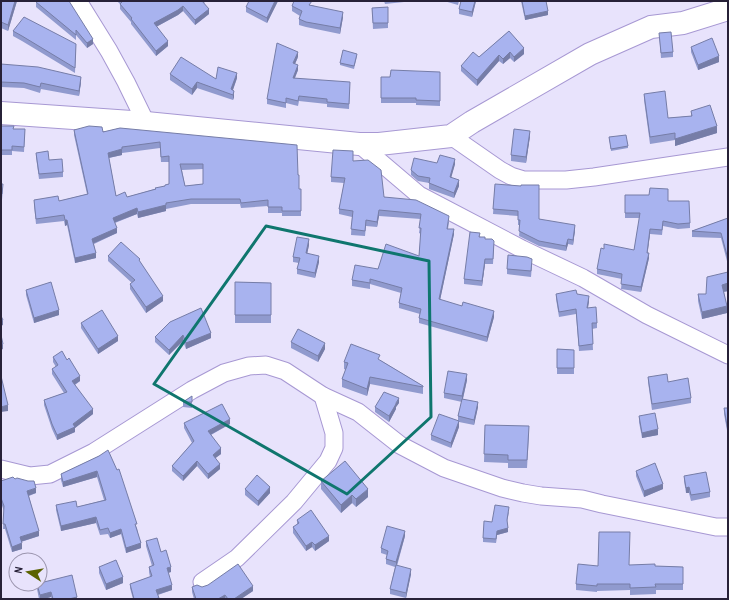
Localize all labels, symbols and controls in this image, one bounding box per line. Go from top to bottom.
north arrow [8,552,48,592]
text: N [11,565,26,575]

